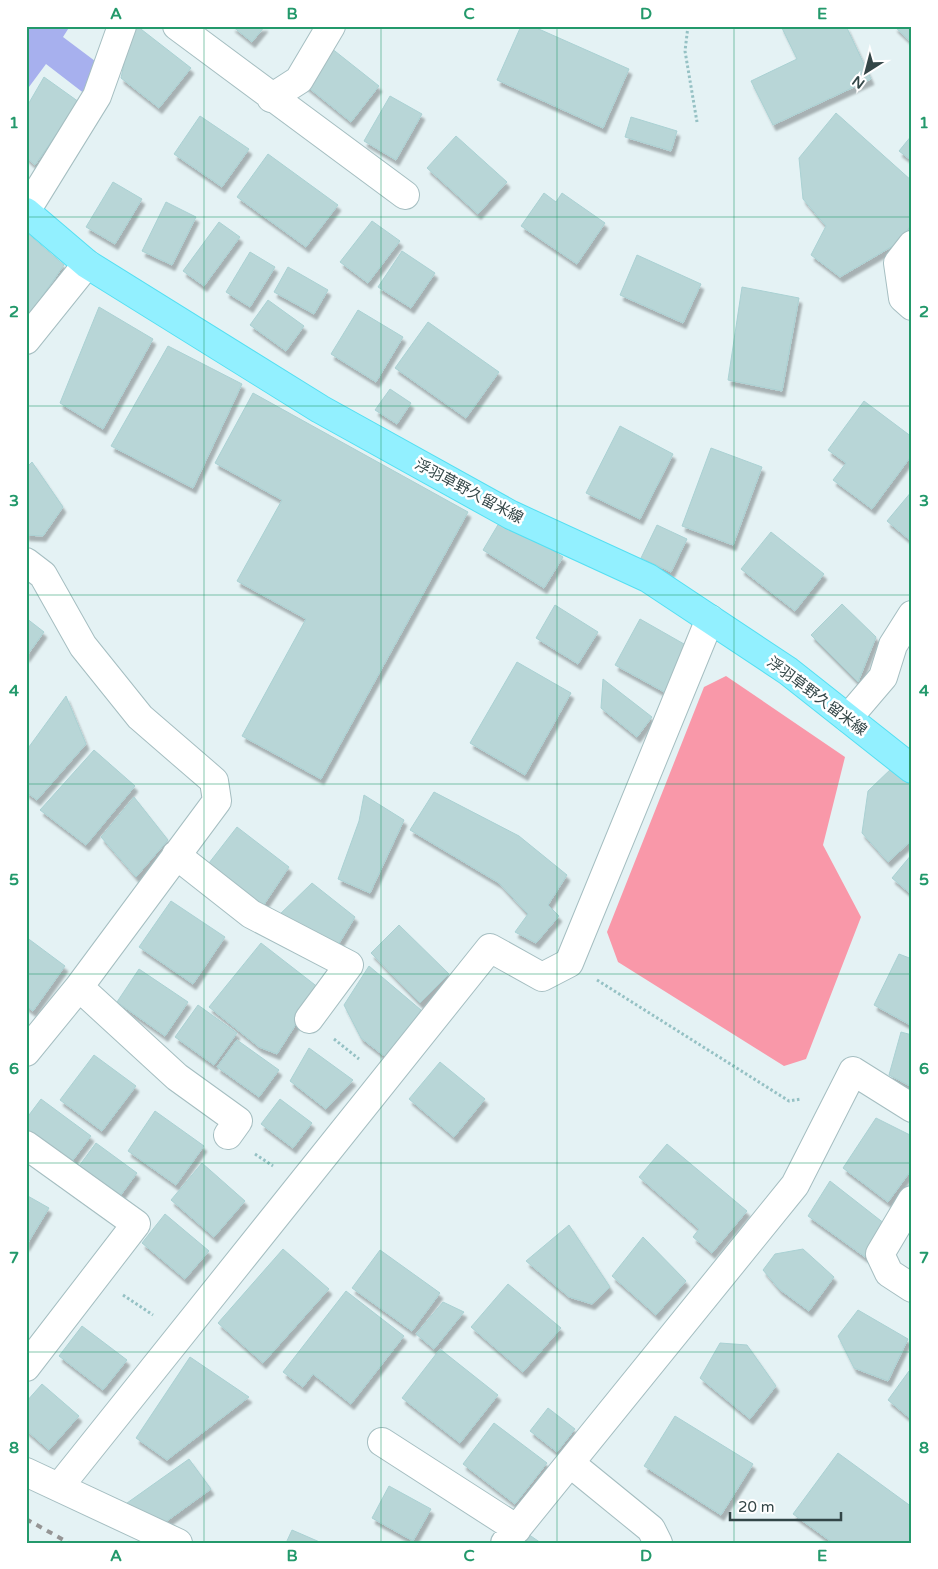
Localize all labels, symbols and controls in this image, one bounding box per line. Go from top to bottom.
text: A [110,4,122,24]
text: B [286,4,298,24]
text: C [463,4,475,24]
text: D [640,4,652,24]
text: E [817,4,827,24]
north arrow [840,48,890,98]
text: N [849,72,868,92]
text: 1 [9,113,19,133]
text: 1 [919,113,929,133]
text: 2 [9,302,19,322]
text: 2 [919,302,929,322]
street label: 浮羽草野久留米線 [412,455,526,527]
text: 3 [9,491,19,511]
text: 3 [919,491,929,511]
street label: 浮羽草野久留米線 [764,653,870,739]
text: 4 [9,681,19,701]
text: 4 [919,681,929,701]
text: 5 [9,870,19,890]
text: 5 [919,870,929,890]
text: 6 [9,1059,19,1079]
text: 6 [919,1059,929,1079]
text: 7 [9,1248,19,1268]
text: 7 [919,1248,929,1268]
text: 8 [9,1438,19,1458]
text: 8 [919,1438,929,1458]
scale bar [730,1489,842,1521]
text: 20 m [738,1498,775,1516]
text: A [110,1546,122,1566]
text: B [286,1546,298,1566]
text: C [463,1546,475,1566]
text: D [640,1546,652,1566]
text: E [817,1546,827,1566]

